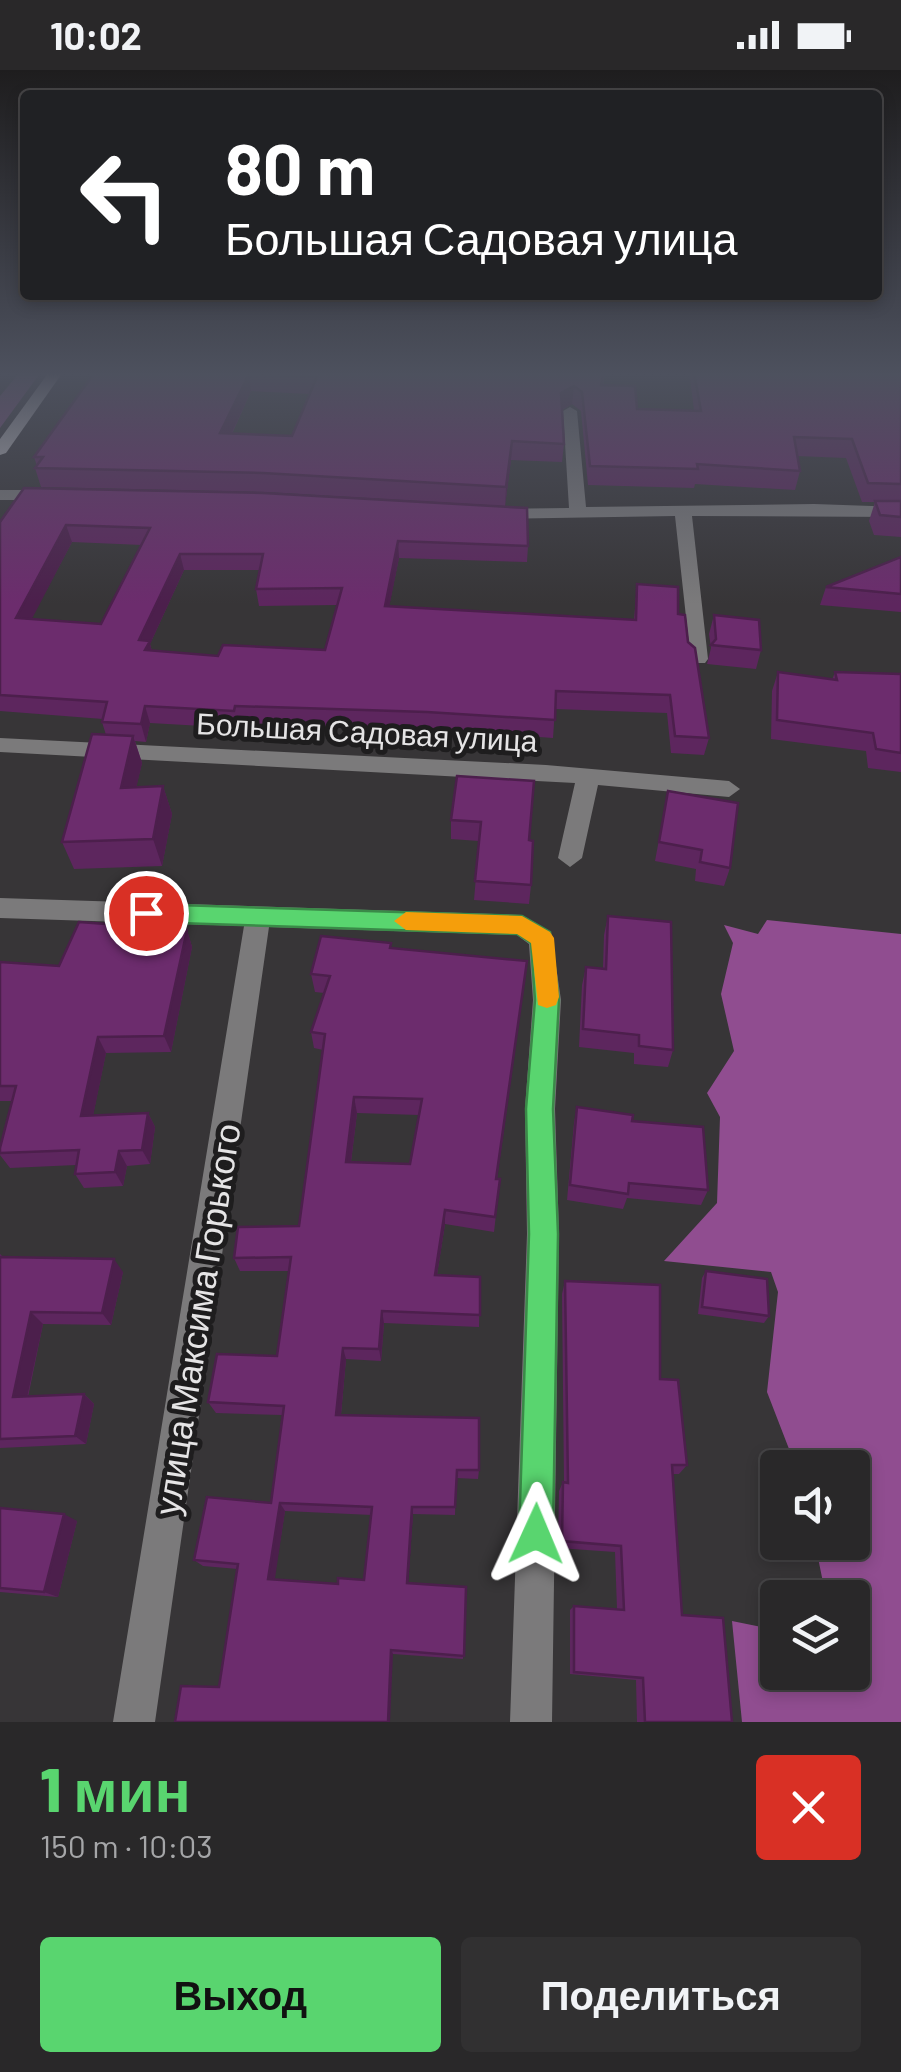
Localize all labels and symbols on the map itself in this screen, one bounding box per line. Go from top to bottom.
street label: Большая Садовая улица [195,704,539,758]
pin [104,871,189,956]
street label: улица Максима Горького [144,1120,248,1518]
position arrow [484,1482,588,1586]

